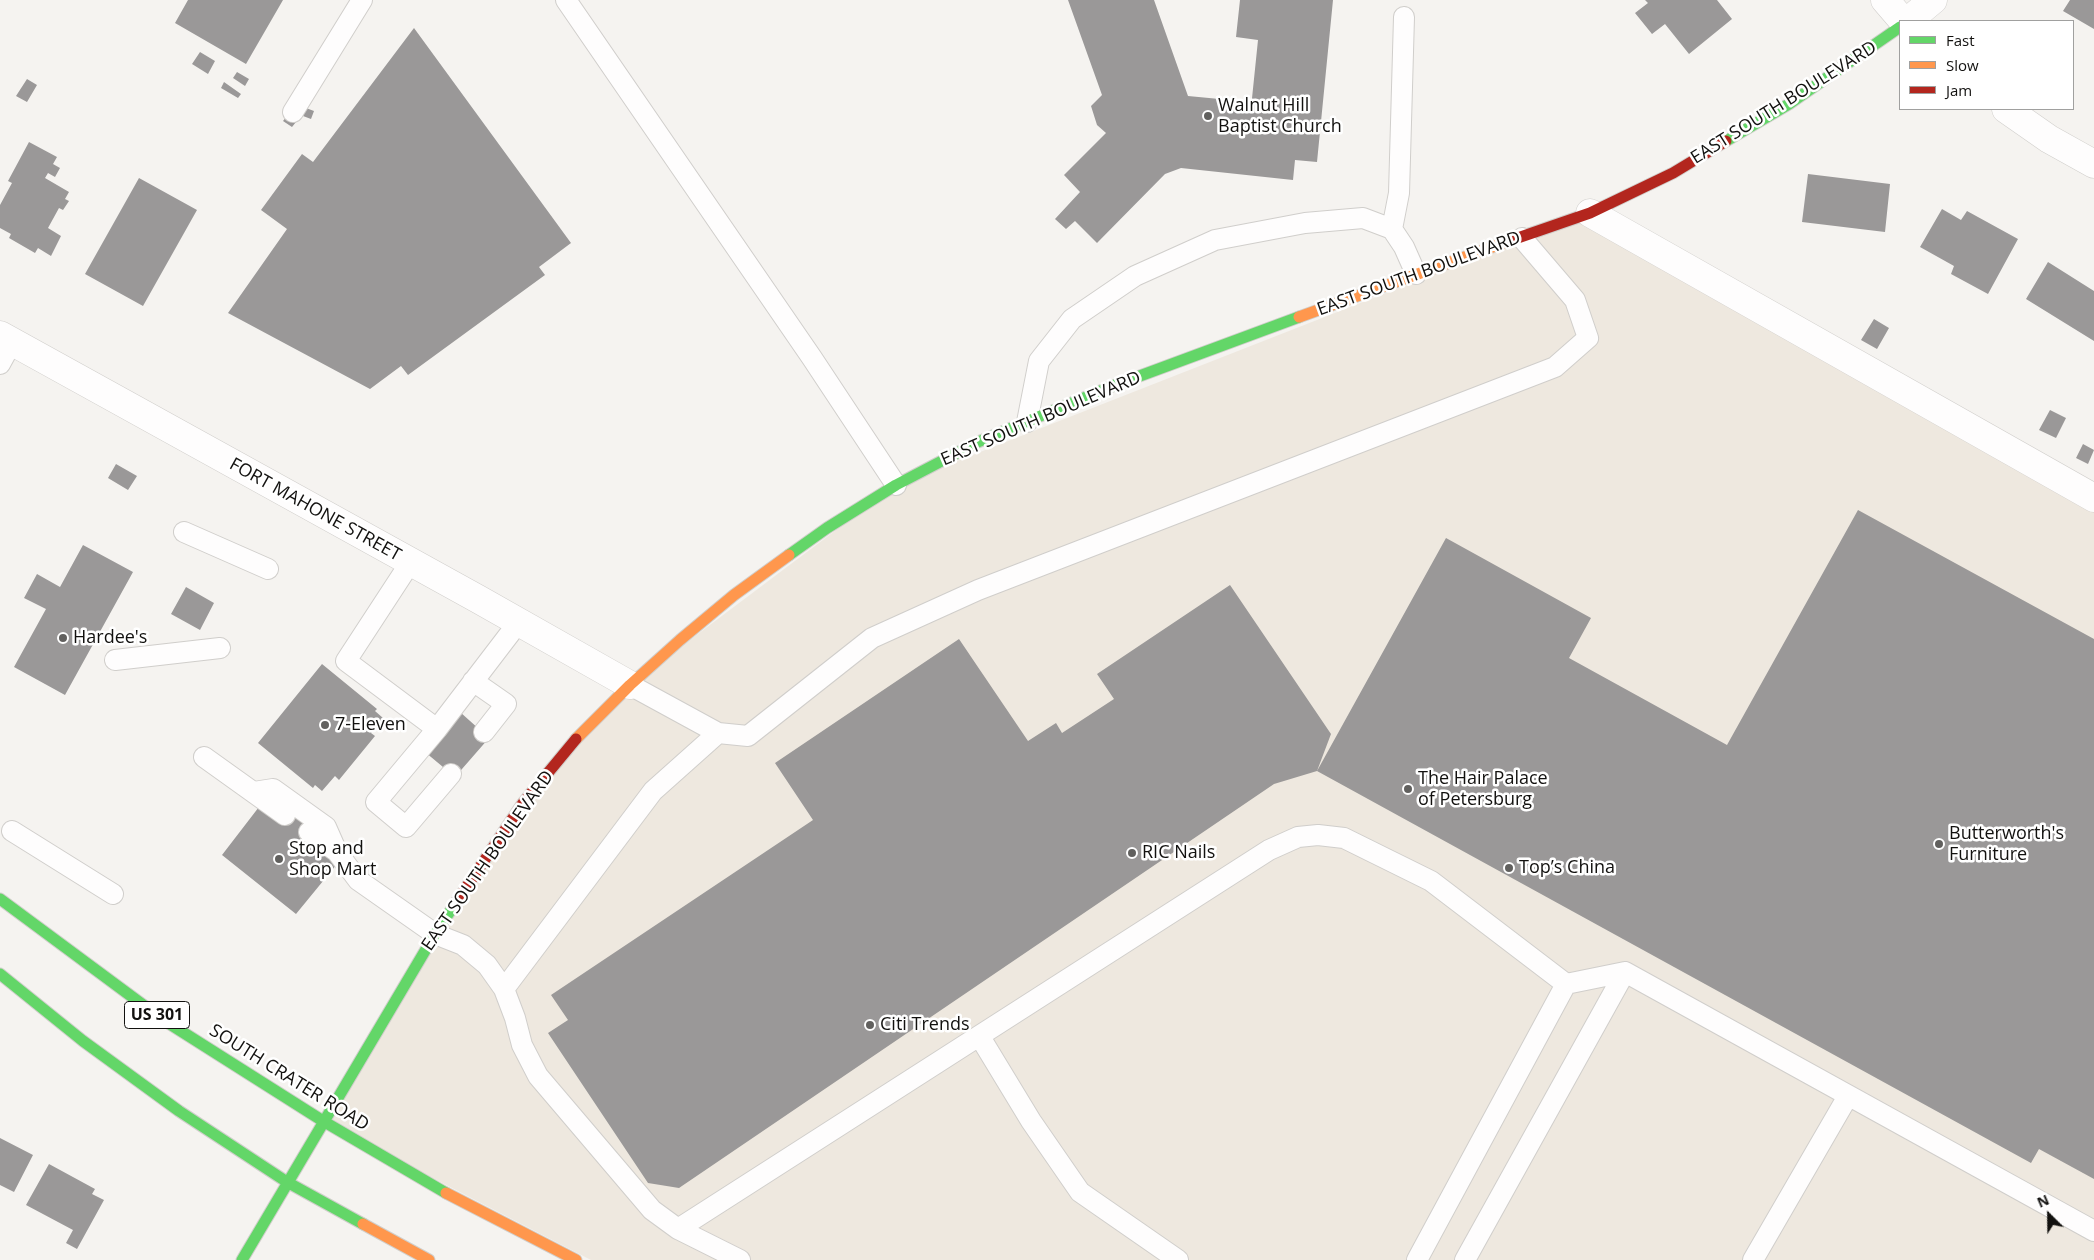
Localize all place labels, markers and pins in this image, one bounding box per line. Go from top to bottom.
place label: Walnut Hill Baptist Church [1218,95,1342,138]
marker: Walnut Hill Baptist Church [1202,110,1214,122]
place label: Hardee's [73,627,147,649]
marker: Hardee's [57,632,69,644]
place label: 7-Eleven [335,714,406,736]
marker: 7-Eleven [319,719,331,731]
place label: The Hair Palace of Petersburg [1418,768,1548,811]
marker: The Hair Palace of Petersburg [1402,783,1414,795]
place label: Butterworth's Furniture [1949,823,2064,866]
place label: Stop and Shop Mart [289,838,376,881]
marker: Butterworth's Furniture [1933,838,1945,850]
place label: RIC Nails [1142,842,1215,864]
marker: RIC Nails [1126,847,1138,859]
marker: Stop and Shop Mart [273,853,285,865]
place label: Top’s China [1519,857,1615,879]
marker: Top’s China [1503,862,1515,874]
place label: Citi Trends [880,1014,970,1036]
marker: Citi Trends [864,1019,876,1031]

